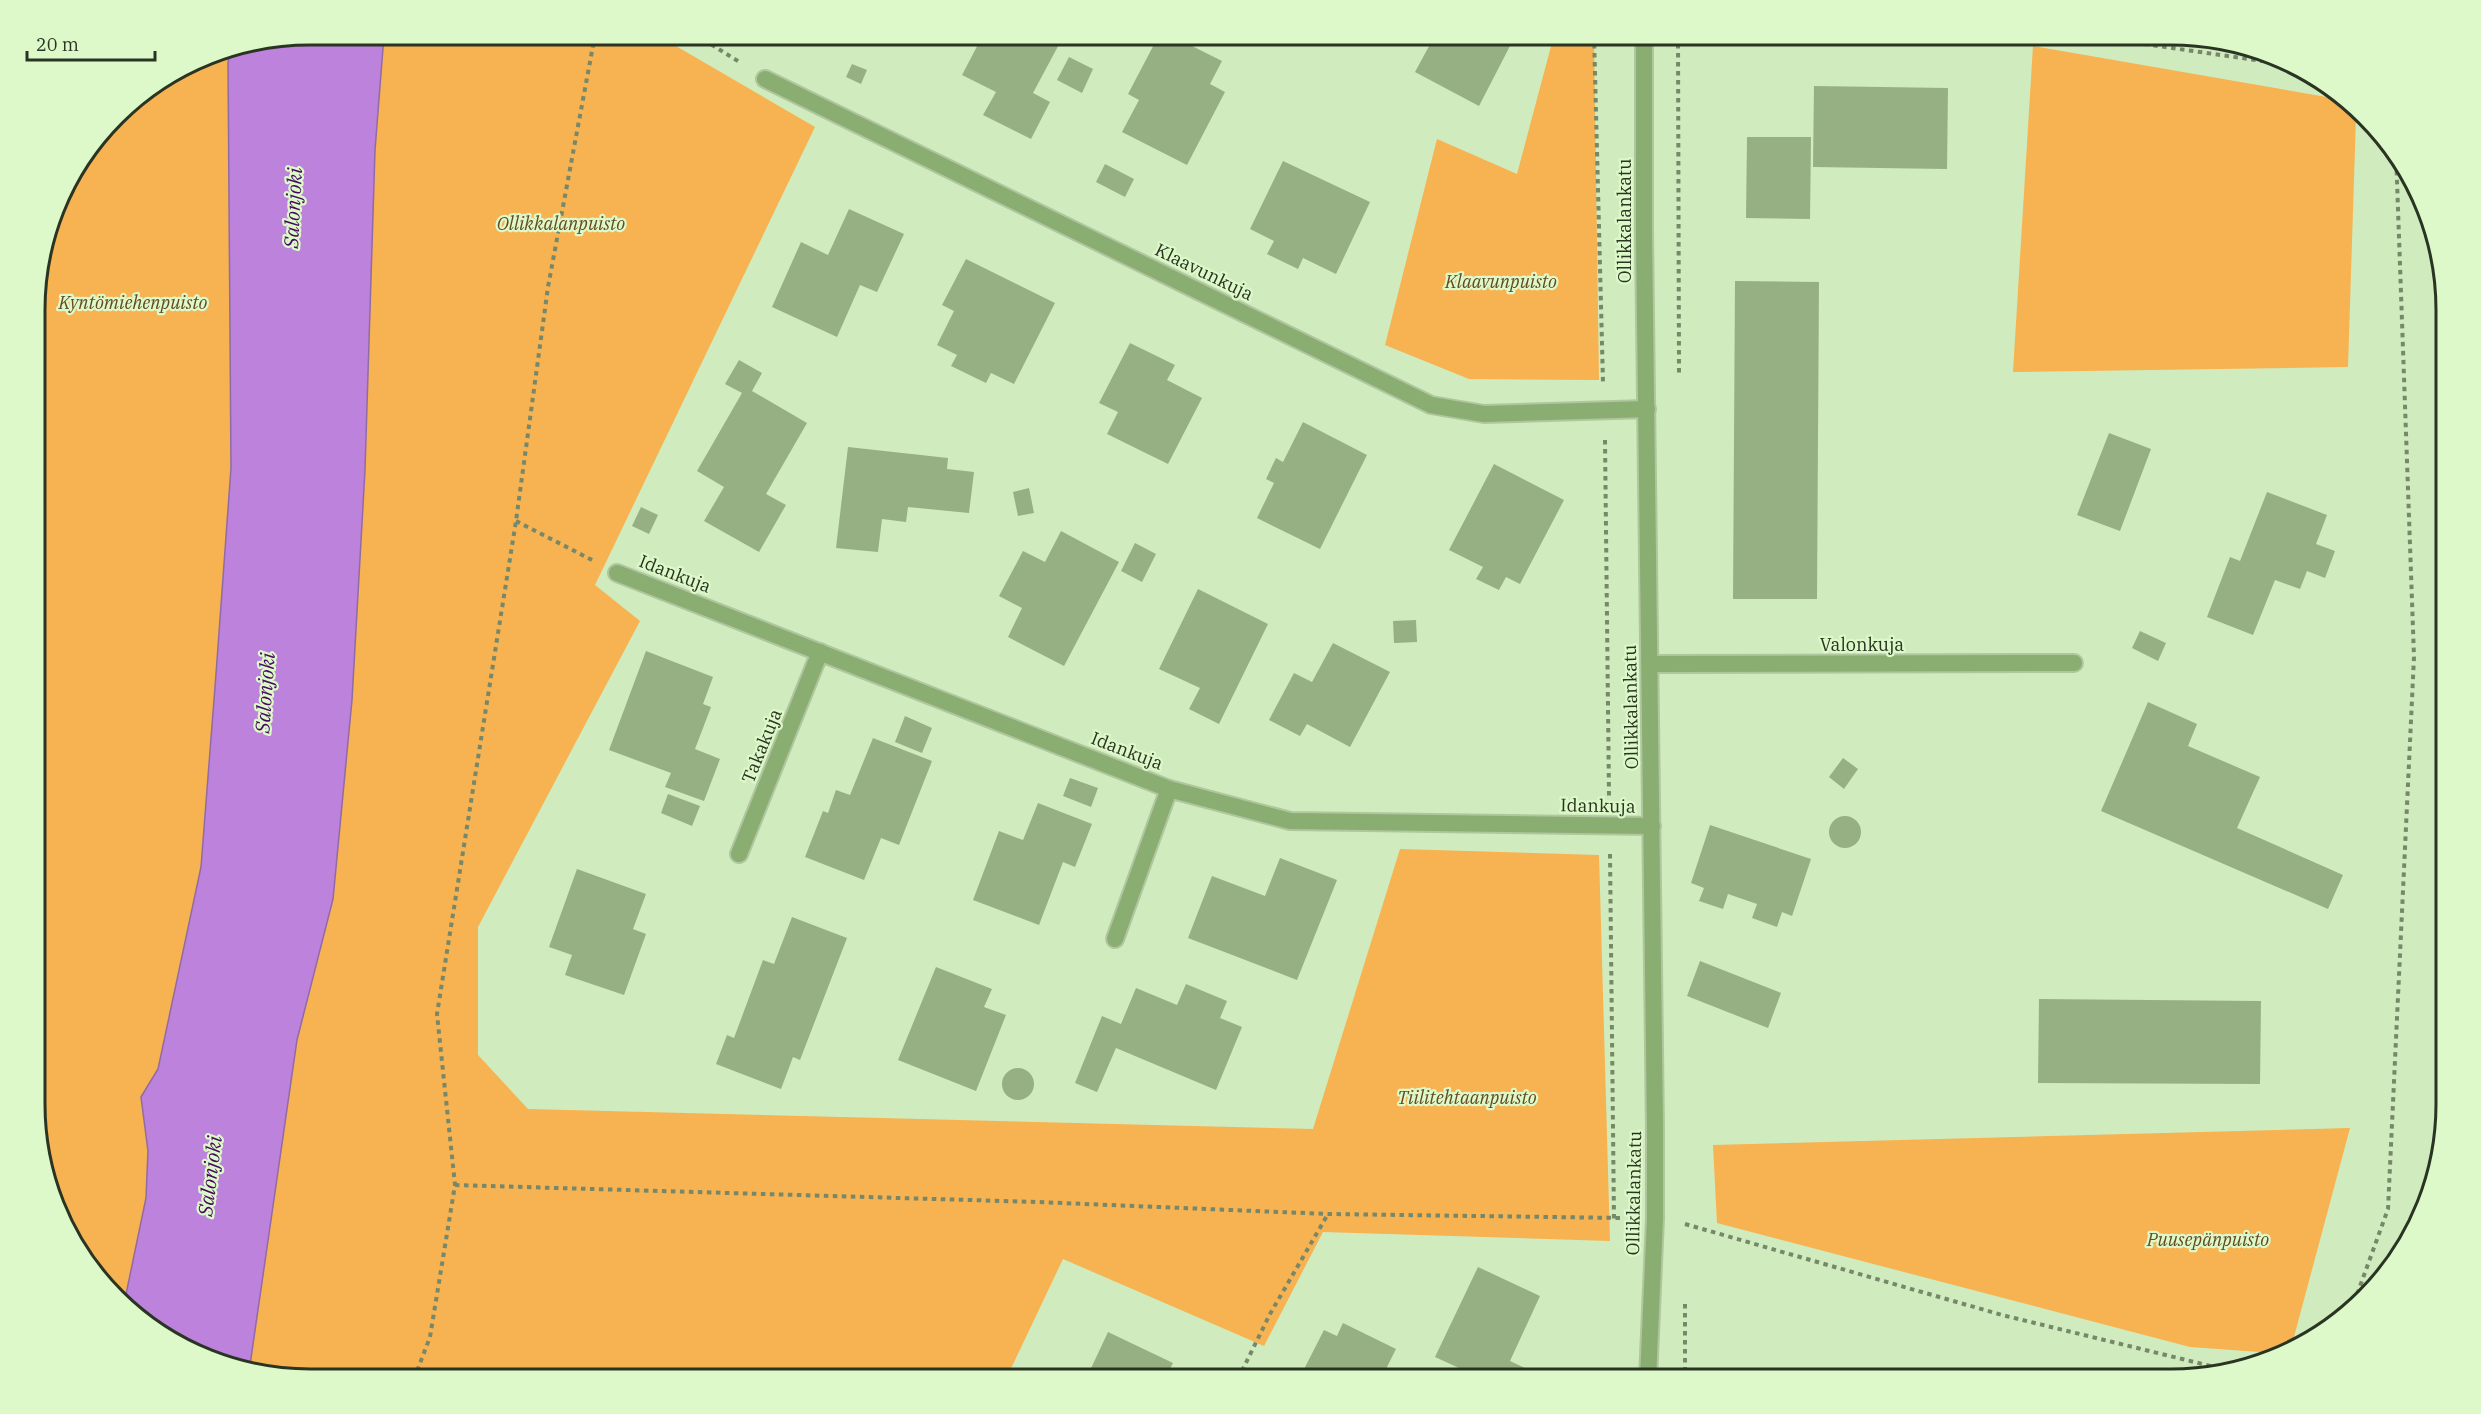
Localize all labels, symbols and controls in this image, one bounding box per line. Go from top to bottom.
scale bar [27,24,154,62]
text: 20 m [36,33,79,56]
street label: Ollikkalankatu [1613,159,1636,283]
water label: Salonjoki [277,167,308,250]
park label: Ollikkalanpuisto [497,212,625,235]
street label: Klaavunkuja [1151,238,1257,305]
park label: Klaavunpuisto [1444,270,1557,293]
park label: Kyntömiehenpuisto [57,291,208,314]
street label: Idankuja [636,549,715,598]
street label: Valonkuja [1820,633,1904,656]
street label: Ollikkalankatu [1618,645,1643,770]
water label: Salonjoki [248,652,281,735]
street label: Takakuja [736,705,787,786]
street label: Idankuja [1088,726,1167,775]
street label: Idankuja [1560,793,1636,818]
park label: Tiilitehtaanpuisto [1397,1086,1537,1109]
street label: Ollikkalankatu [1621,1130,1646,1255]
water label: Salonjoki [191,1134,228,1219]
park label: Puusepänpuisto [2146,1228,2269,1251]

